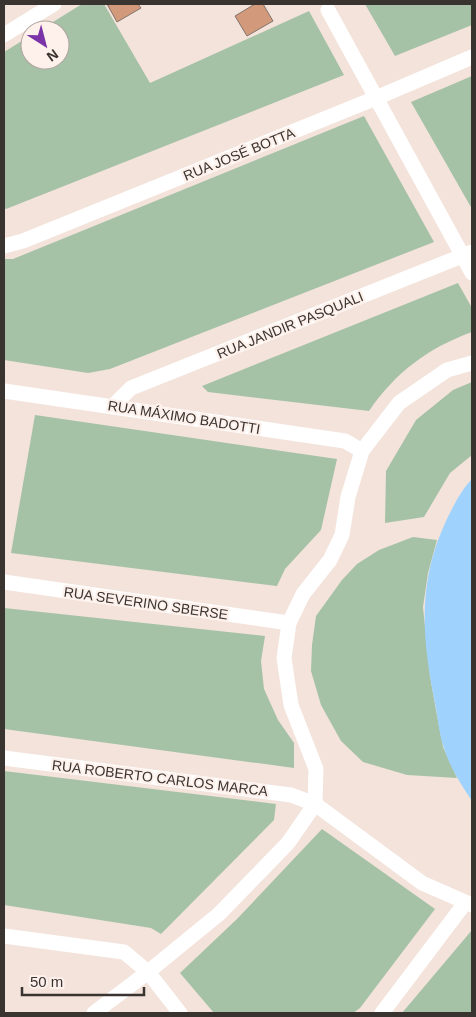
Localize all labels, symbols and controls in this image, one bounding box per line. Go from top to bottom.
north arrow [20,20,70,70]
text: N [44,46,61,65]
street label: RUA JOSÉ BOTTA [181,124,298,184]
street label: RUA JANDIR PASQUALI [215,288,365,362]
street label: RUA MÁXIMO BADOTTI [107,397,261,437]
street label: RUA SEVERINO SBERSE [63,584,229,622]
street label: RUA ROBERTO CARLOS MARCA [51,757,269,799]
scale bar [22,964,145,996]
text: 50 m [30,973,63,990]

